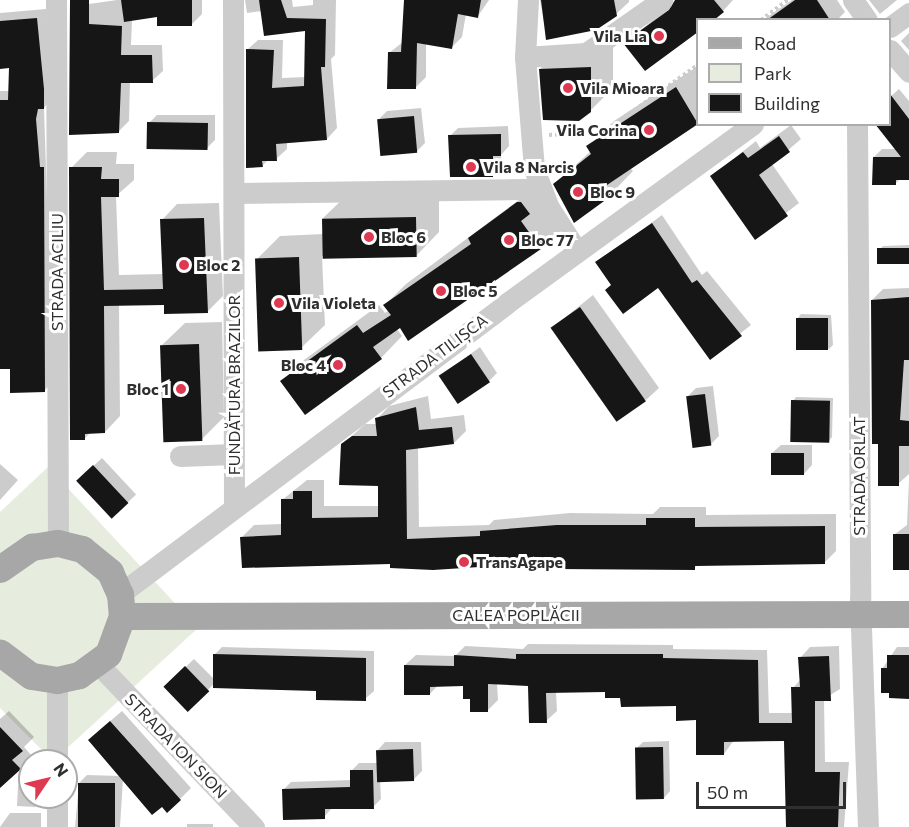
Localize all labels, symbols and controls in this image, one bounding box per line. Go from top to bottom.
legend [696,18,891,126]
place label: Vila Lia [593,26,647,46]
marker: Vila Lia [652,29,666,43]
text: Road [754,32,796,54]
text: Park [754,62,792,84]
place label: Vila Mioara [580,78,664,98]
marker: Vila Mioara [561,81,575,95]
text: Building [754,92,820,114]
place label: Vila Corina [556,120,637,140]
marker: Vila Corina [642,123,656,137]
place label: Vila 8 Narcis [483,157,574,177]
marker: Vila 8 Narcis [464,160,478,174]
place label: Bloc 9 [590,182,635,202]
marker: Bloc 9 [571,185,585,199]
street label: STRADA ACILIU [47,213,67,331]
place label: Bloc 6 [381,227,426,247]
marker: Bloc 6 [362,230,376,244]
place label: Bloc 77 [521,230,574,250]
marker: Bloc 77 [502,233,516,247]
place label: Bloc 2 [196,255,240,275]
marker: Bloc 2 [177,258,191,272]
place label: Bloc 5 [453,281,498,301]
marker: Bloc 5 [434,284,448,298]
place label: Vila Violeta [291,293,376,313]
street label: FUNDĂTURA BRAZILOR [224,295,244,475]
marker: Vila Violeta [272,296,286,310]
street label: STRADA TILIȘCA [379,310,491,402]
place label: Bloc 4 [281,355,326,375]
marker: Bloc 4 [331,358,345,372]
place label: Bloc 1 [126,379,169,399]
marker: Bloc 1 [174,382,188,396]
street label: STRADA ORLAT [849,416,869,536]
place label: TransAgape [476,552,563,572]
marker: TransAgape [457,555,471,569]
street label: CALEA POPLĂCII [452,605,580,625]
street label: STRADA ION SION [121,690,231,802]
north arrow [18,749,78,809]
text: N [50,759,73,780]
scale bar [699,770,849,808]
text: 50 m [707,781,748,803]

